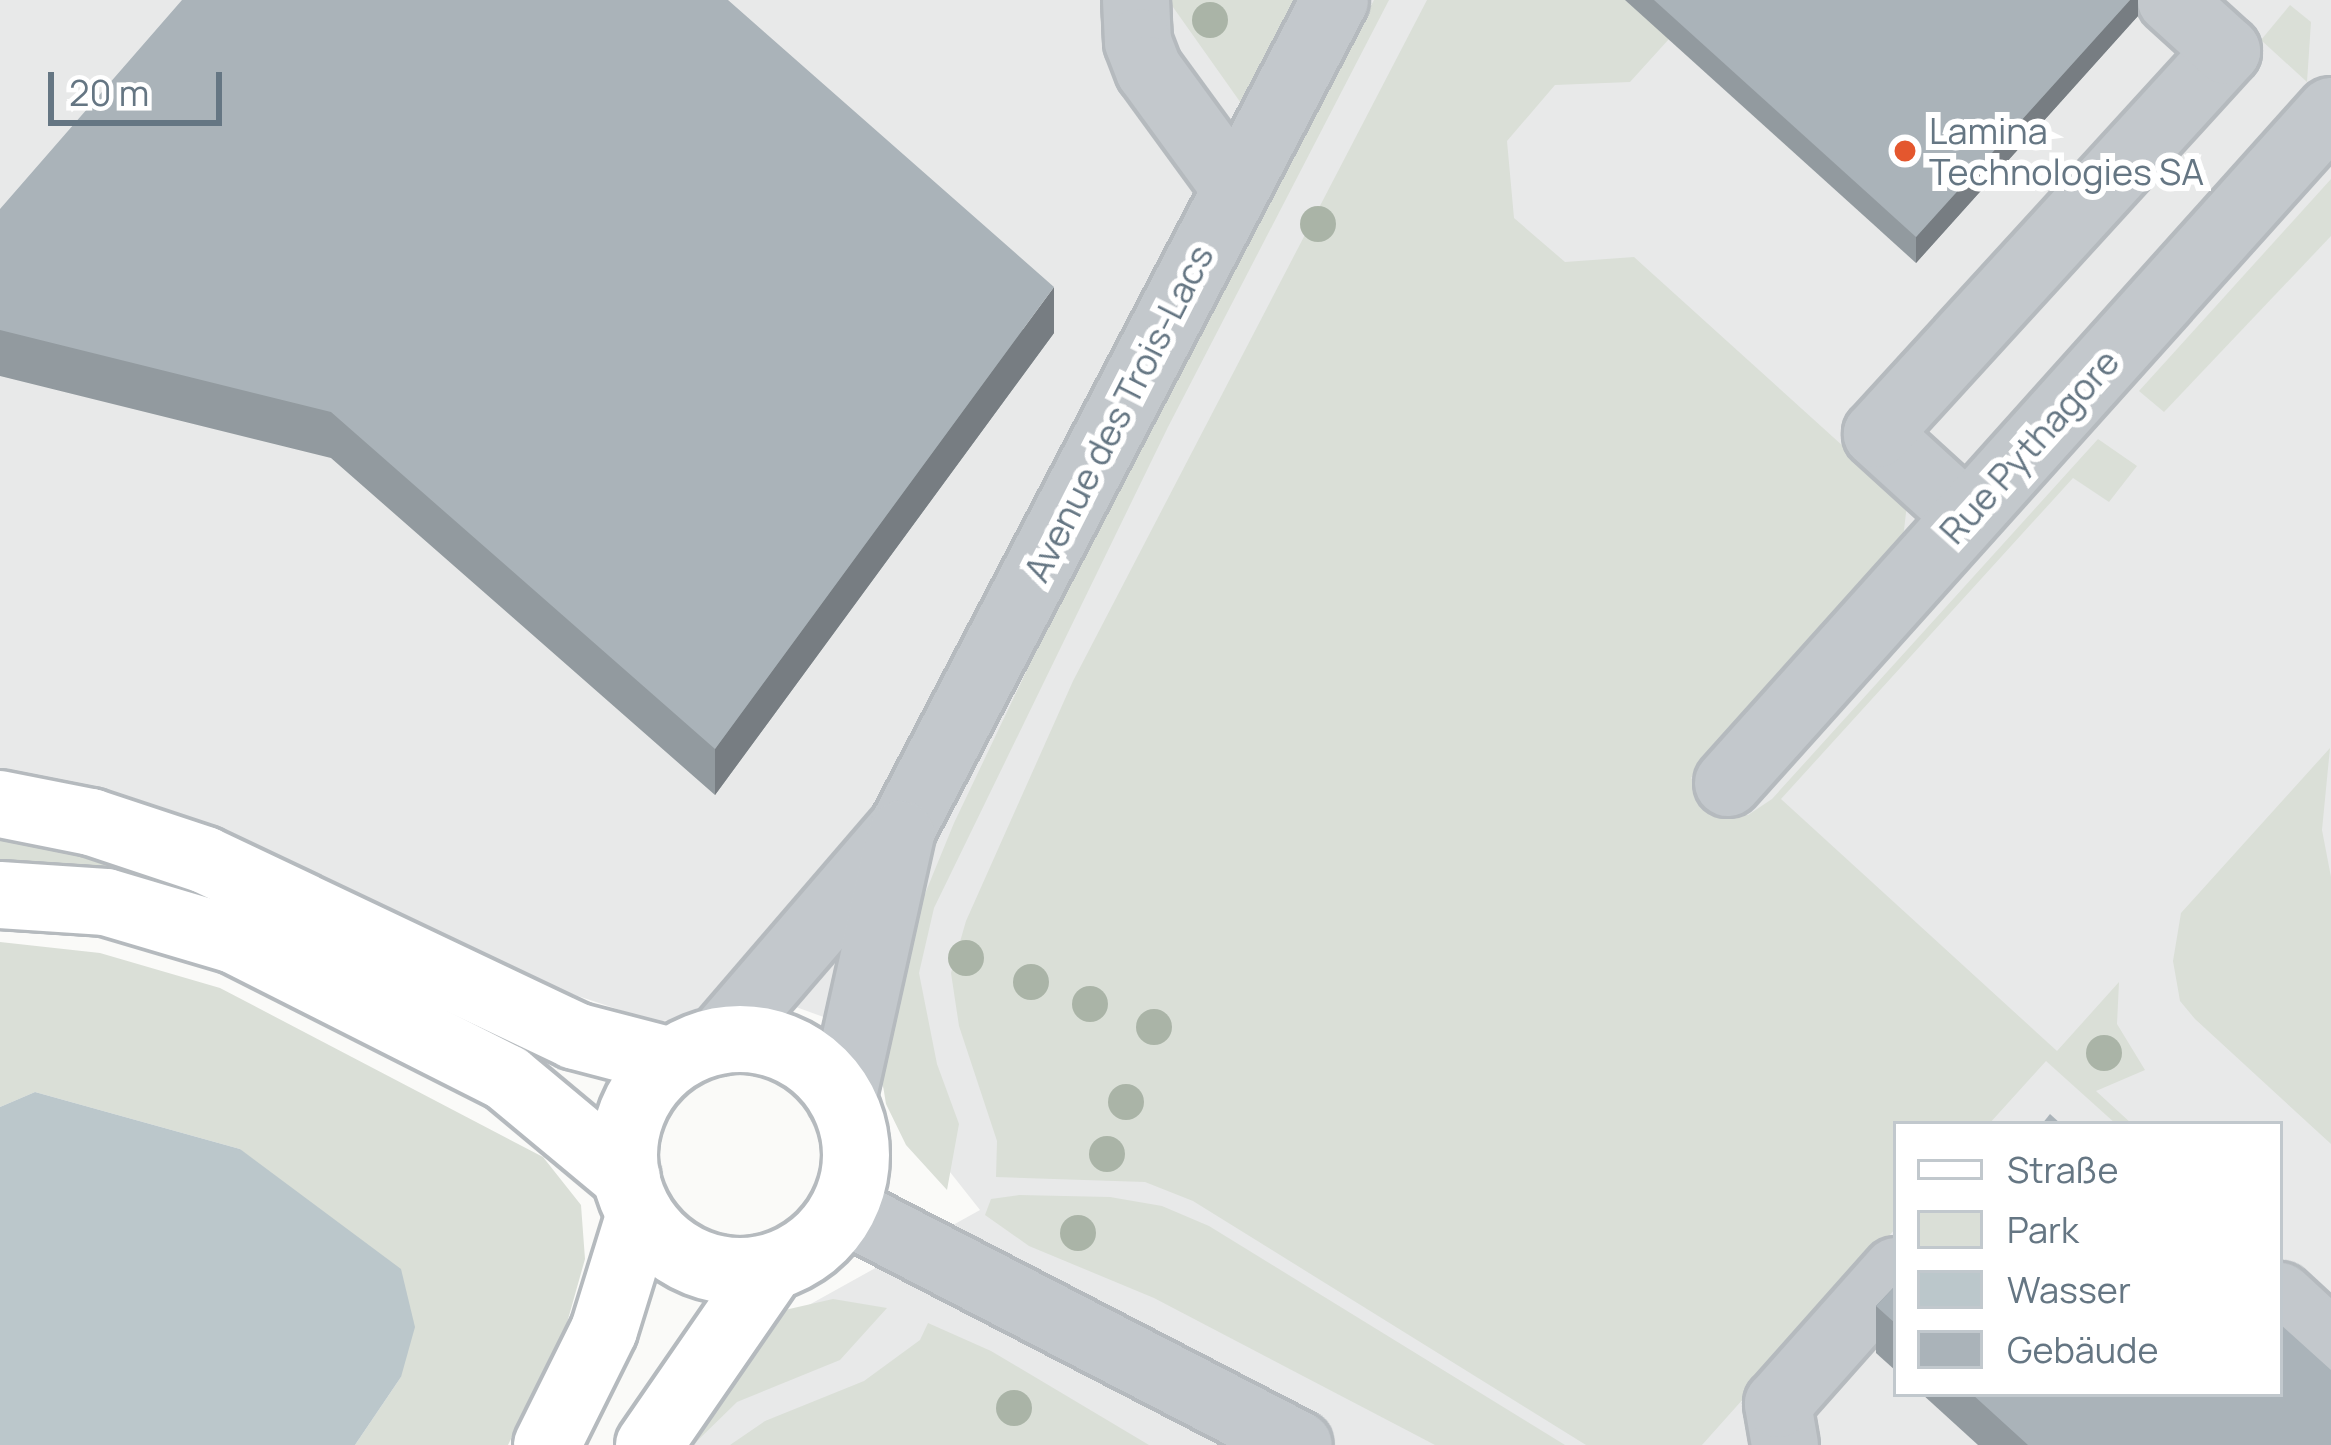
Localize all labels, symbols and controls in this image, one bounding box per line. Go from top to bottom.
scale bar [54,48,228,122]
text: 20 m [69,68,149,117]
place label: Lamina Technologies SA [1929,108,2204,193]
marker: Lamina Technologies SA [1892,138,1918,164]
street label: Avenue des Trois-Lacs [1014,237,1222,589]
street label: Rue Pythagore [1930,340,2128,552]
legend [1893,1121,2283,1397]
text: Straße [2007,1145,2118,1194]
text: Park [2007,1205,2079,1254]
text: Wasser [2007,1265,2131,1314]
text: Gebäude [2007,1325,2159,1374]

